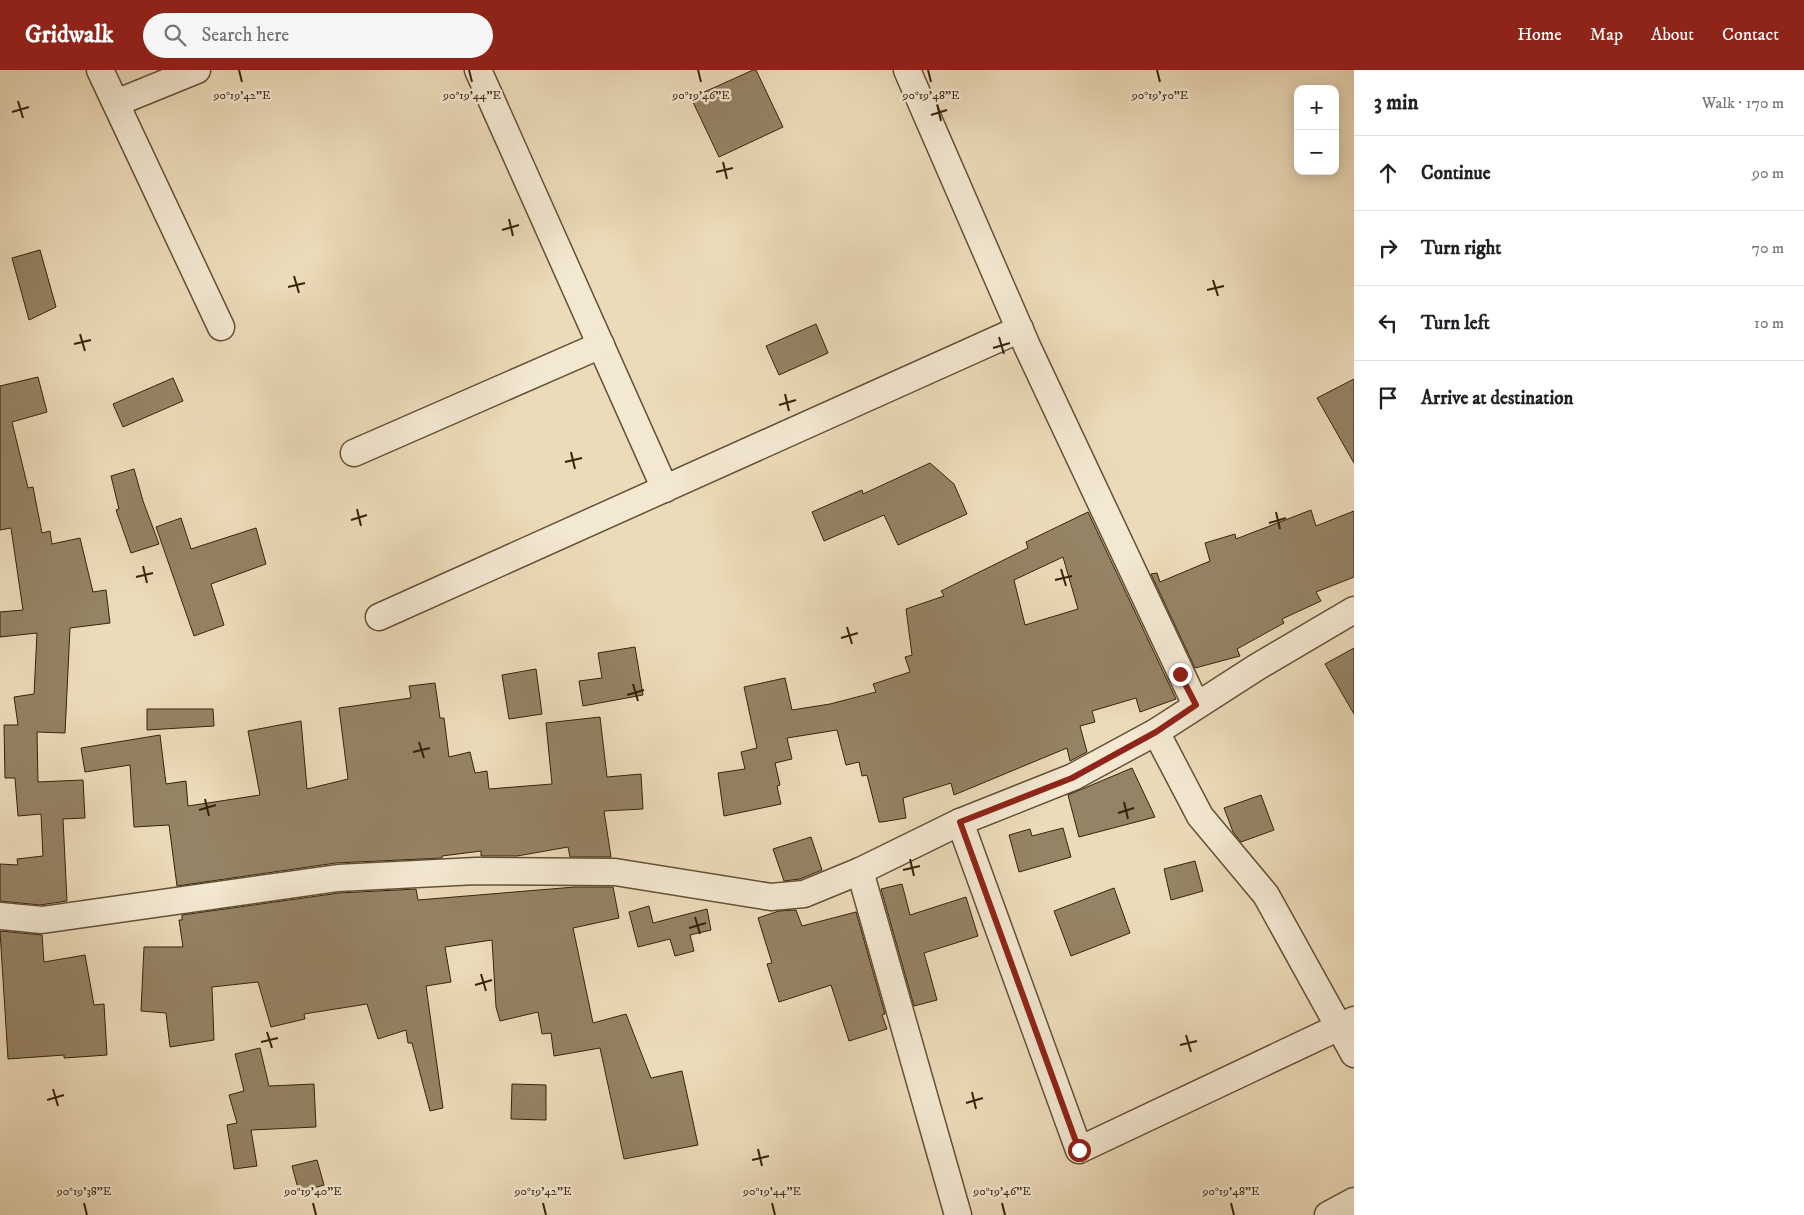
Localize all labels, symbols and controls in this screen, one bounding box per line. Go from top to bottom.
search box [143,13,493,58]
text: Gridwalk [25,20,113,50]
icon: search [161,21,189,49]
text: Search here [201,24,289,47]
text: Home [1517,24,1562,46]
text: Map [1590,24,1623,46]
text: About [1651,24,1694,46]
text: Contact [1722,24,1779,46]
map controls [1294,85,1339,175]
button: + [1294,85,1339,130]
text: 90°19'42"E [213,88,271,103]
text: 90°19'44"E [442,88,501,103]
text: 90°19'46"E [671,88,730,103]
text: 90°19'48"E [901,88,960,103]
text: 90°19'50"E [1131,88,1189,103]
text: 3 min [1374,90,1419,116]
text: Walk · 170 m [1702,93,1784,113]
button: − [1294,130,1339,175]
icon: ahead [1374,159,1402,187]
text: Continue [1421,162,1491,185]
text: 90 m [1752,163,1784,183]
icon: right [1374,234,1402,262]
text: Turn right [1421,237,1501,260]
text: 70 m [1752,238,1784,258]
icon: left [1374,309,1402,337]
text: Turn left [1421,312,1490,335]
text: 10 m [1754,313,1784,333]
icon: arrive [1374,384,1402,412]
text: Arrive at destination [1421,387,1573,410]
route end [1169,663,1192,686]
route start [1068,1139,1091,1162]
text: 90°19'38"E [56,1184,112,1199]
text: 90°19'40"E [283,1184,342,1199]
text: 90°19'42"E [514,1184,572,1199]
text: 90°19'44"E [742,1184,801,1199]
text: 90°19'46"E [972,1184,1031,1199]
text: 90°19'48"E [1201,1184,1260,1199]

